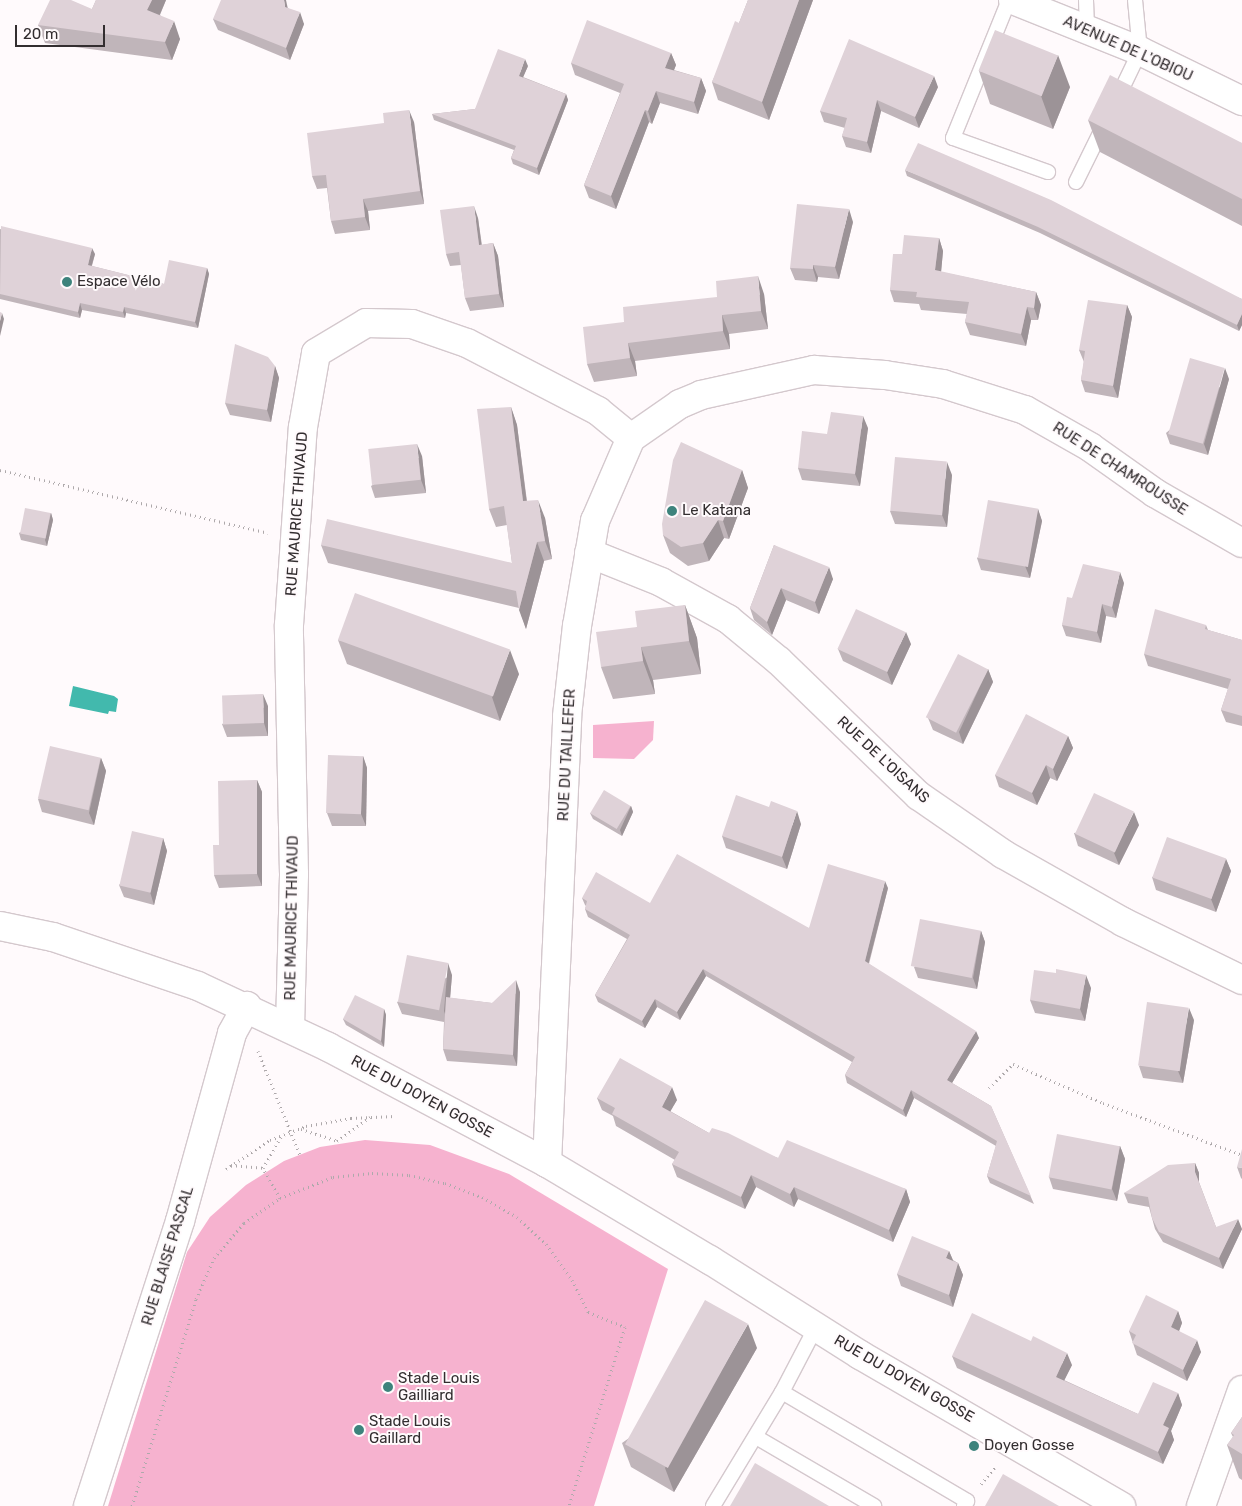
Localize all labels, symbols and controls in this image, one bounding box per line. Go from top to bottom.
street label: AVENUE DE L'OBIOU [1060,12,1196,86]
scale bar [18,15,108,47]
text: 20 m [23,25,58,43]
place label: Espace Vélo [77,273,161,291]
marker: Espace Vélo [61,276,73,288]
street label: RUE DE CHAMROUSSE [1049,419,1191,519]
street label: RUE MAURICE THIVAUD [282,431,312,597]
place label: Le Katana [682,502,751,520]
marker: Le Katana [666,505,678,517]
street label: RUE DU TAILLEFER [555,688,579,822]
street label: RUE DE L'OISANS [833,713,933,807]
street label: RUE MAURICE THIVAUD [282,835,302,1001]
street label: RUE DU DOYEN GOSSE [348,1052,496,1142]
street label: RUE BLAISE PASCAL [138,1184,198,1328]
street label: RUE DU DOYEN GOSSE [831,1332,977,1426]
place label: Stade Louis Gailliard [398,1369,480,1404]
marker: Stade Louis Gailliard [382,1381,394,1393]
place label: Stade Louis Gaillard [369,1412,451,1447]
marker: Stade Louis Gaillard [353,1424,365,1436]
place label: Doyen Gosse [984,1437,1074,1455]
marker: Doyen Gosse [968,1440,980,1452]

